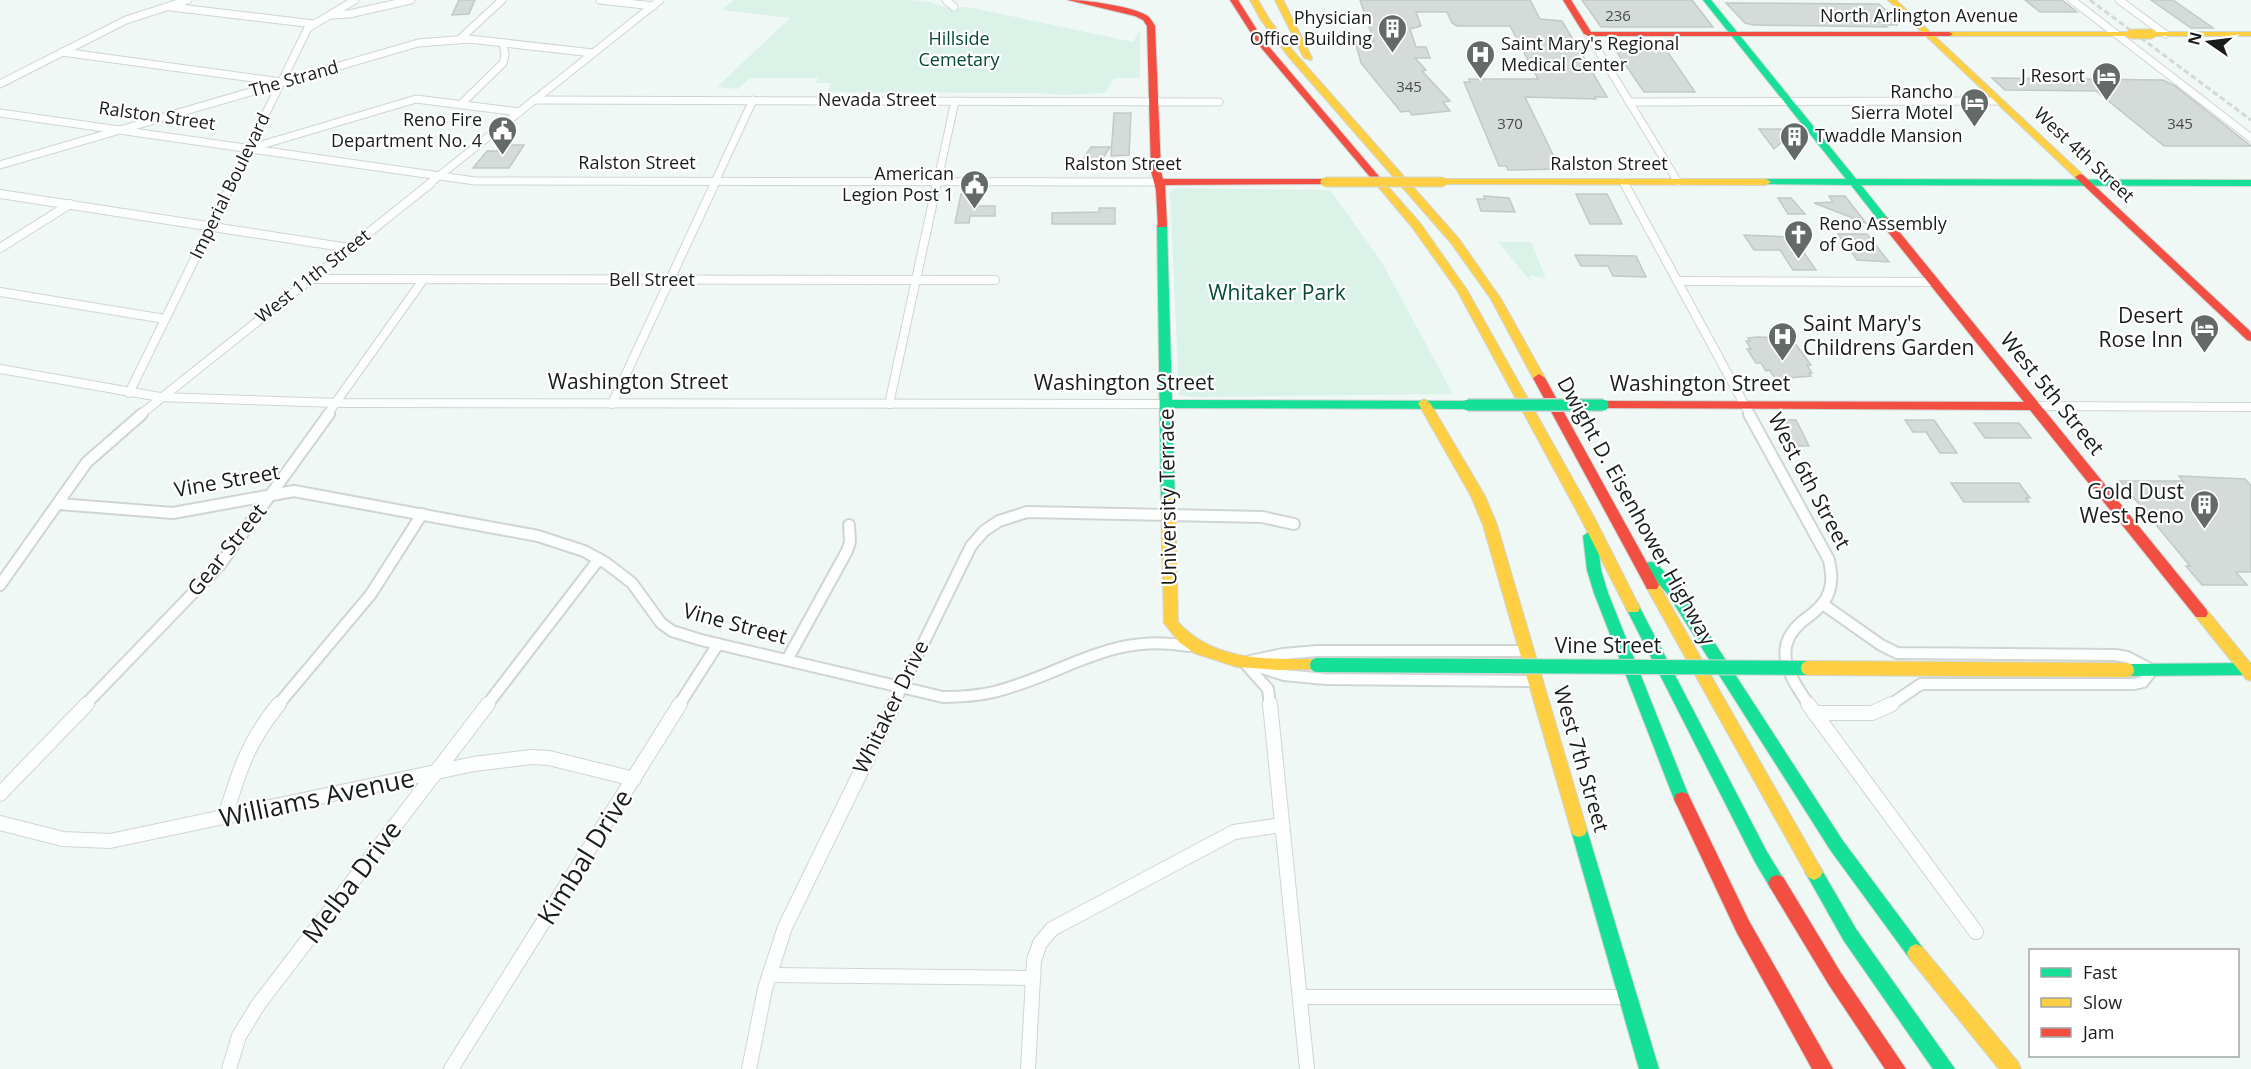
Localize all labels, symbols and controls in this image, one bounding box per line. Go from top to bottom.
street label: North Arlington Avenue [1820,3,2018,27]
place label: Physician Office Building [1250,5,1372,50]
house number: 236 [1605,5,1631,25]
building icon: Physician Office Building [1377,12,1409,54]
north arrow [2179,12,2239,72]
park label: Hillside Cemetary [918,26,1000,71]
text: N [2182,29,2207,47]
place label: Saint Mary's Regional Medical Center [1501,31,1679,76]
hospital icon: Saint Mary's Regional Medical Center [1464,38,1496,80]
street label: The Strand [246,54,341,102]
hotel icon: J Resort [2090,60,2122,102]
place label: J Resort [2019,63,2085,87]
house number: 345 [1396,76,1422,96]
place label: Rancho Sierra Motel [1851,79,1953,124]
hotel icon: Rancho Sierra Motel [1958,86,1990,128]
street label: Nevada Street [818,87,936,111]
street label: Ralston Street [97,95,217,135]
street label: West 4th Street [2029,101,2140,207]
place label: Reno Fire Department No. 4 [331,107,482,152]
street label: Imperial Boulevard [183,109,275,262]
house number: 370 [1497,113,1523,133]
house number: 345 [2167,113,2193,133]
public building icon: Reno Fire Department No. 4 [487,114,519,156]
building icon: Twaddle Mansion [1778,120,1810,162]
place label: Twaddle Mansion [1815,123,1962,147]
street label: Ralston Street [578,150,696,174]
street label: Ralston Street [1064,151,1182,175]
street label: Ralston Street [1550,151,1668,175]
place label: American Legion Post 1 [842,161,954,206]
public building icon: American Legion Post 1 [959,168,991,210]
place label: Reno Assembly of God [1819,211,1948,256]
church icon: Reno Assembly of God [1782,218,1814,260]
street label: West 11th Street [250,223,375,328]
street label: Bell Street [609,267,695,291]
park label: Whitaker Park [1208,278,1346,306]
place label: Desert Rose Inn [2099,301,2183,353]
place label: Saint Mary's Childrens Garden [1803,309,1974,361]
hotel icon: Desert Rose Inn [2188,312,2220,354]
hospital icon: Saint Mary's Childrens Garden [1766,320,1798,362]
street label: West 5th Street [1995,326,2111,461]
street label: Washington Street [548,367,728,395]
street label: Washington Street [1034,368,1214,396]
street label: Washington Street [1610,369,1790,397]
street label: Dwight D. Eisenhower Highway [1551,371,1723,650]
street label: West 6th Street [1762,407,1858,554]
street label: University Terrace [1151,408,1183,586]
street label: Vine Street [172,457,282,503]
place label: Gold Dust West Reno [2080,477,2184,529]
building icon: Gold Dust West Reno [2189,488,2221,530]
street label: Gear Street [180,497,272,601]
street label: Vine Street [680,596,790,650]
street label: Vine Street [1555,631,1661,659]
street label: Whitaker Drive [846,635,934,778]
street label: West 7th Street [1548,682,1616,835]
street label: Williams Avenue [216,759,418,835]
street label: Kimbal Drive [528,782,640,931]
street label: Melba Drive [293,813,409,950]
legend [2029,949,2239,1057]
text: Fast [2083,960,2117,984]
text: Slow [2083,990,2122,1014]
text: Jam [2081,1020,2115,1044]

